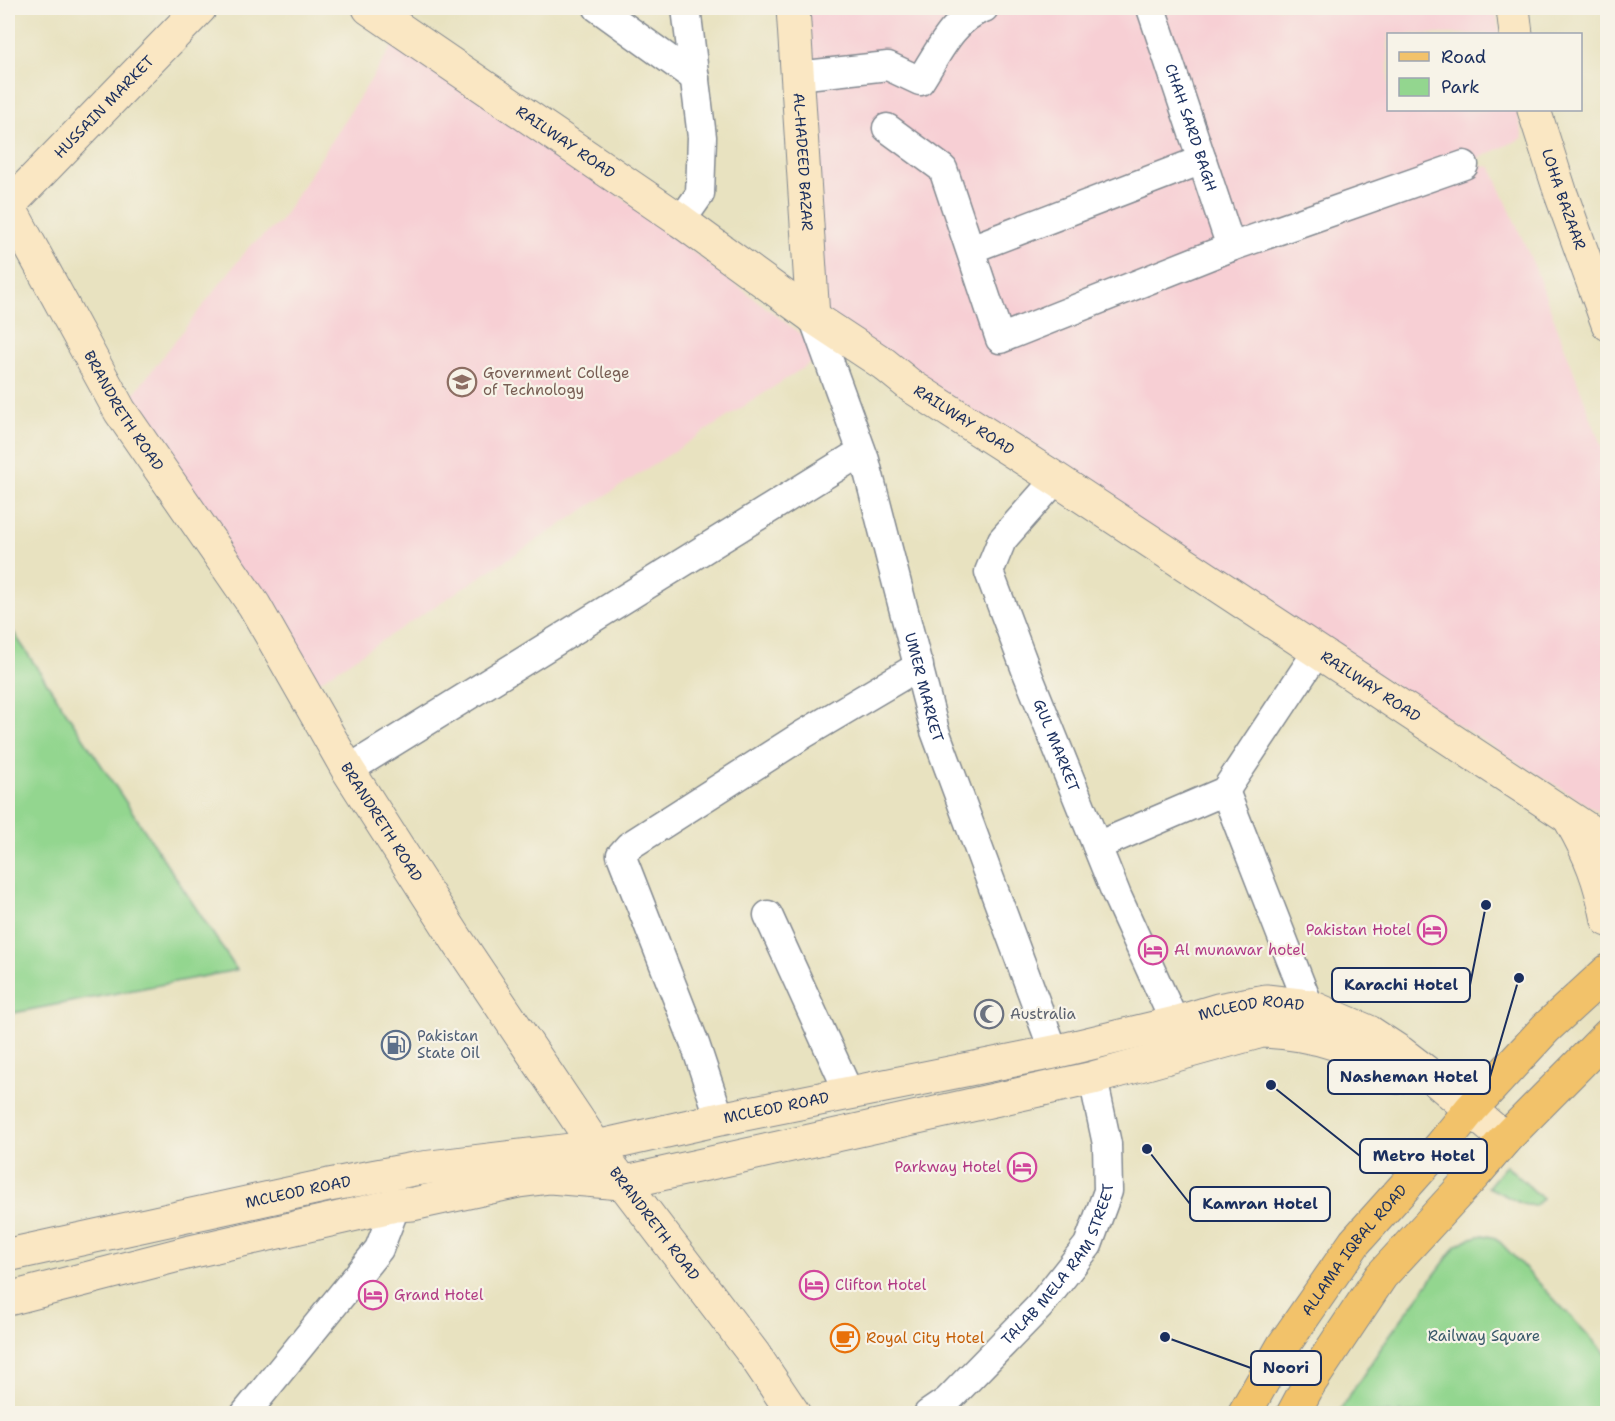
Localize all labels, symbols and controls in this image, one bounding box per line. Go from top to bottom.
legend [1387,33,1582,111]
text: Road [1441,45,1486,69]
street label: HUSSAIN MARKET [50,51,159,163]
street label: CHAH SARD BAGH [1160,61,1222,194]
text: Park [1441,75,1480,99]
street label: AL-HADEED BAZAR [788,92,817,231]
street label: RAILWAY ROAD [512,101,619,183]
street label: LOHA BAZAAR [1537,146,1590,252]
street label: BRANDRETH ROAD [79,347,168,475]
place label: Government College of Technology [483,363,630,400]
school or university icon: Government College of Technology [446,366,478,398]
street label: RAILWAY ROAD [910,380,1018,460]
street label: UMER MARKET [900,630,948,745]
street label: RAILWAY ROAD [1317,646,1425,727]
street label: GUL MARKET [1029,696,1084,795]
street label: BRANDRETH ROAD [336,759,427,886]
hotel icon: Pakistan Hotel [1416,914,1448,946]
place label: Pakistan Hotel [1306,920,1411,940]
hotel icon: Al munawar hotel [1137,934,1169,966]
place label: Al munawar hotel [1174,940,1306,960]
callout: Karachi Hotel [1332,968,1470,1002]
text: Karachi Hotel [1344,974,1458,995]
street label: MCLEOD ROAD [1196,991,1305,1025]
mosque icon: Australia [973,998,1005,1030]
place label: Australia [1010,1004,1077,1024]
place label: Pakistan State Oil [417,1026,480,1063]
fuel station icon: Pakistan State Oil [380,1029,412,1061]
callout: Nasheman Hotel [1328,1060,1490,1094]
text: Nasheman Hotel [1340,1066,1479,1087]
street label: MCLEOD ROAD [722,1087,831,1128]
callout: Metro Hotel [1360,1139,1487,1173]
text: Metro Hotel [1373,1145,1476,1166]
hotel icon: Parkway Hotel [1006,1151,1038,1183]
place label: Parkway Hotel [895,1157,1001,1177]
street label: BRANDRETH ROAD [605,1163,704,1285]
street label: MCLEOD ROAD [244,1171,353,1213]
street label: ALLAMA IQBAL ROAD [1297,1180,1412,1320]
street label: TALAB MELA RAM STREET [997,1183,1118,1349]
callout: Kamran Hotel [1190,1187,1330,1221]
text: Kamran Hotel [1202,1193,1318,1214]
hotel icon: Clifton Hotel [798,1269,830,1301]
place label: Clifton Hotel [835,1275,927,1295]
hotel icon: Grand Hotel [357,1279,389,1311]
place label: Grand Hotel [394,1285,484,1305]
cafe icon: Royal City Hotel [829,1322,861,1354]
park label: Railway Square [1428,1326,1540,1346]
place label: Royal City Hotel [866,1328,985,1348]
callout: Noori [1251,1351,1321,1385]
text: Noori [1263,1357,1309,1378]

